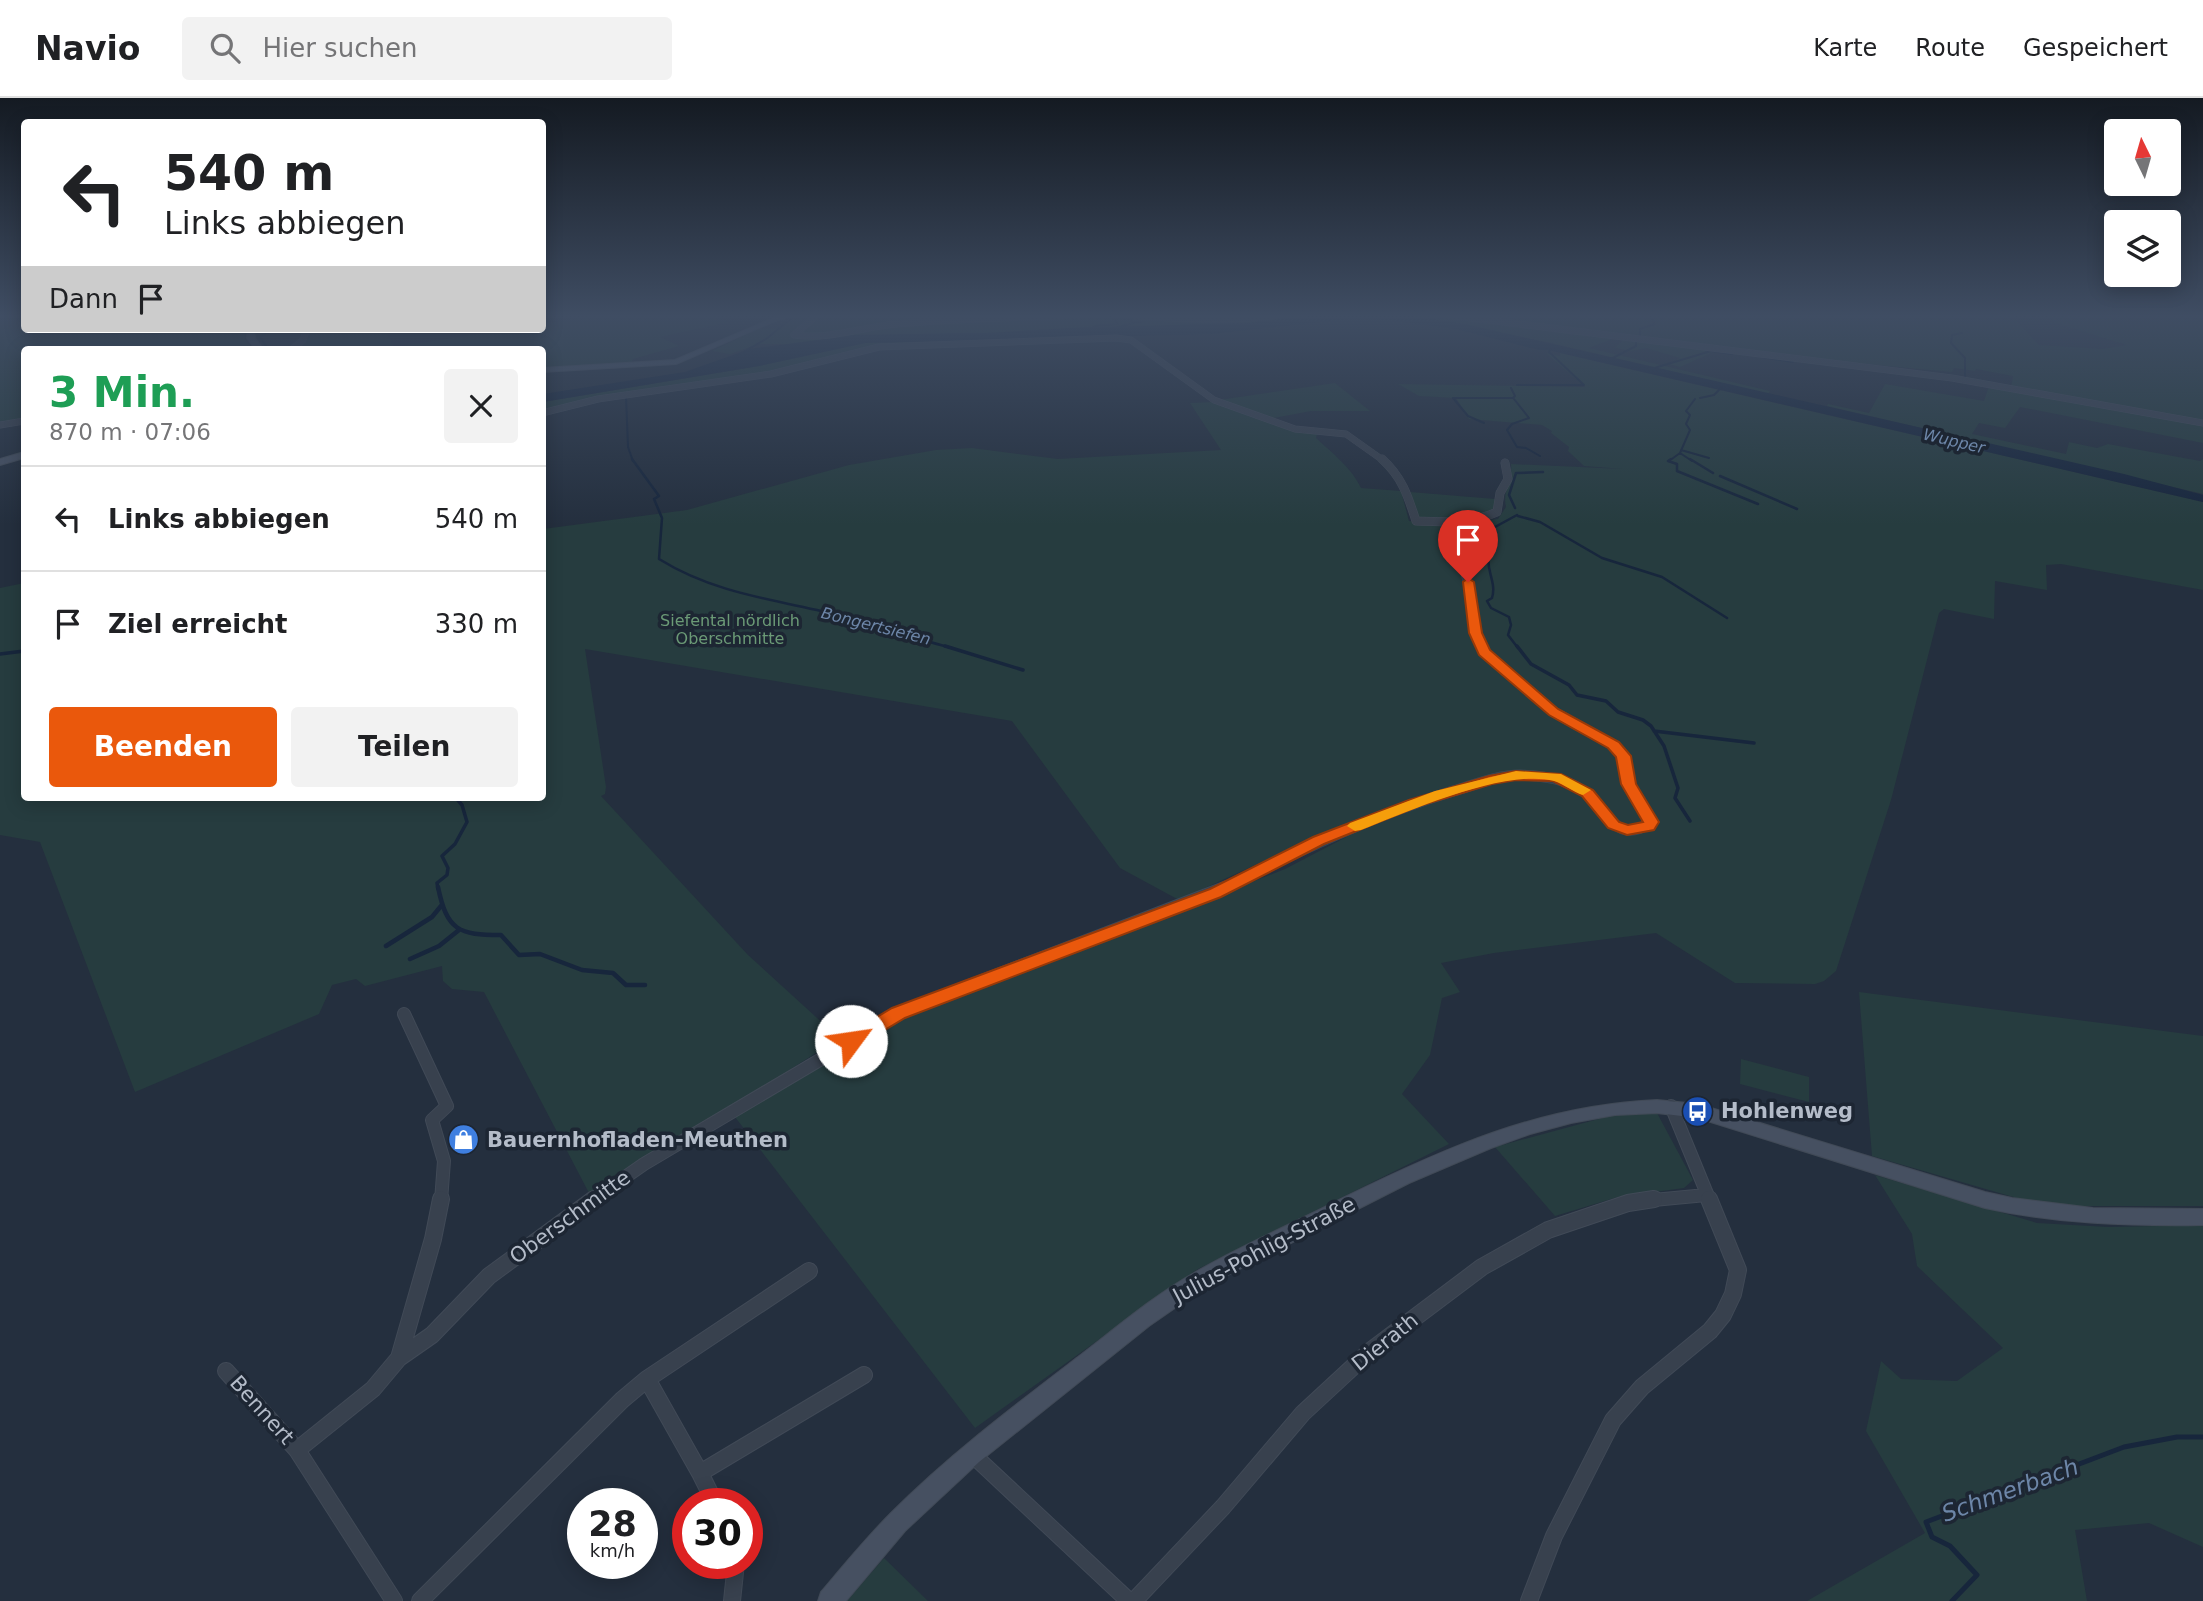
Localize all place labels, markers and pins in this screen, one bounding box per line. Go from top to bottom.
pin [1438,510,1498,582]
bus stop icon: Hohlenweg [1681,1094,1715,1128]
place label: Hohlenweg [1721,1099,1853,1123]
shop icon: Bauernhofladen-Meuthen [447,1123,481,1157]
place label: Bauernhofladen-Meuthen [487,1128,788,1152]

